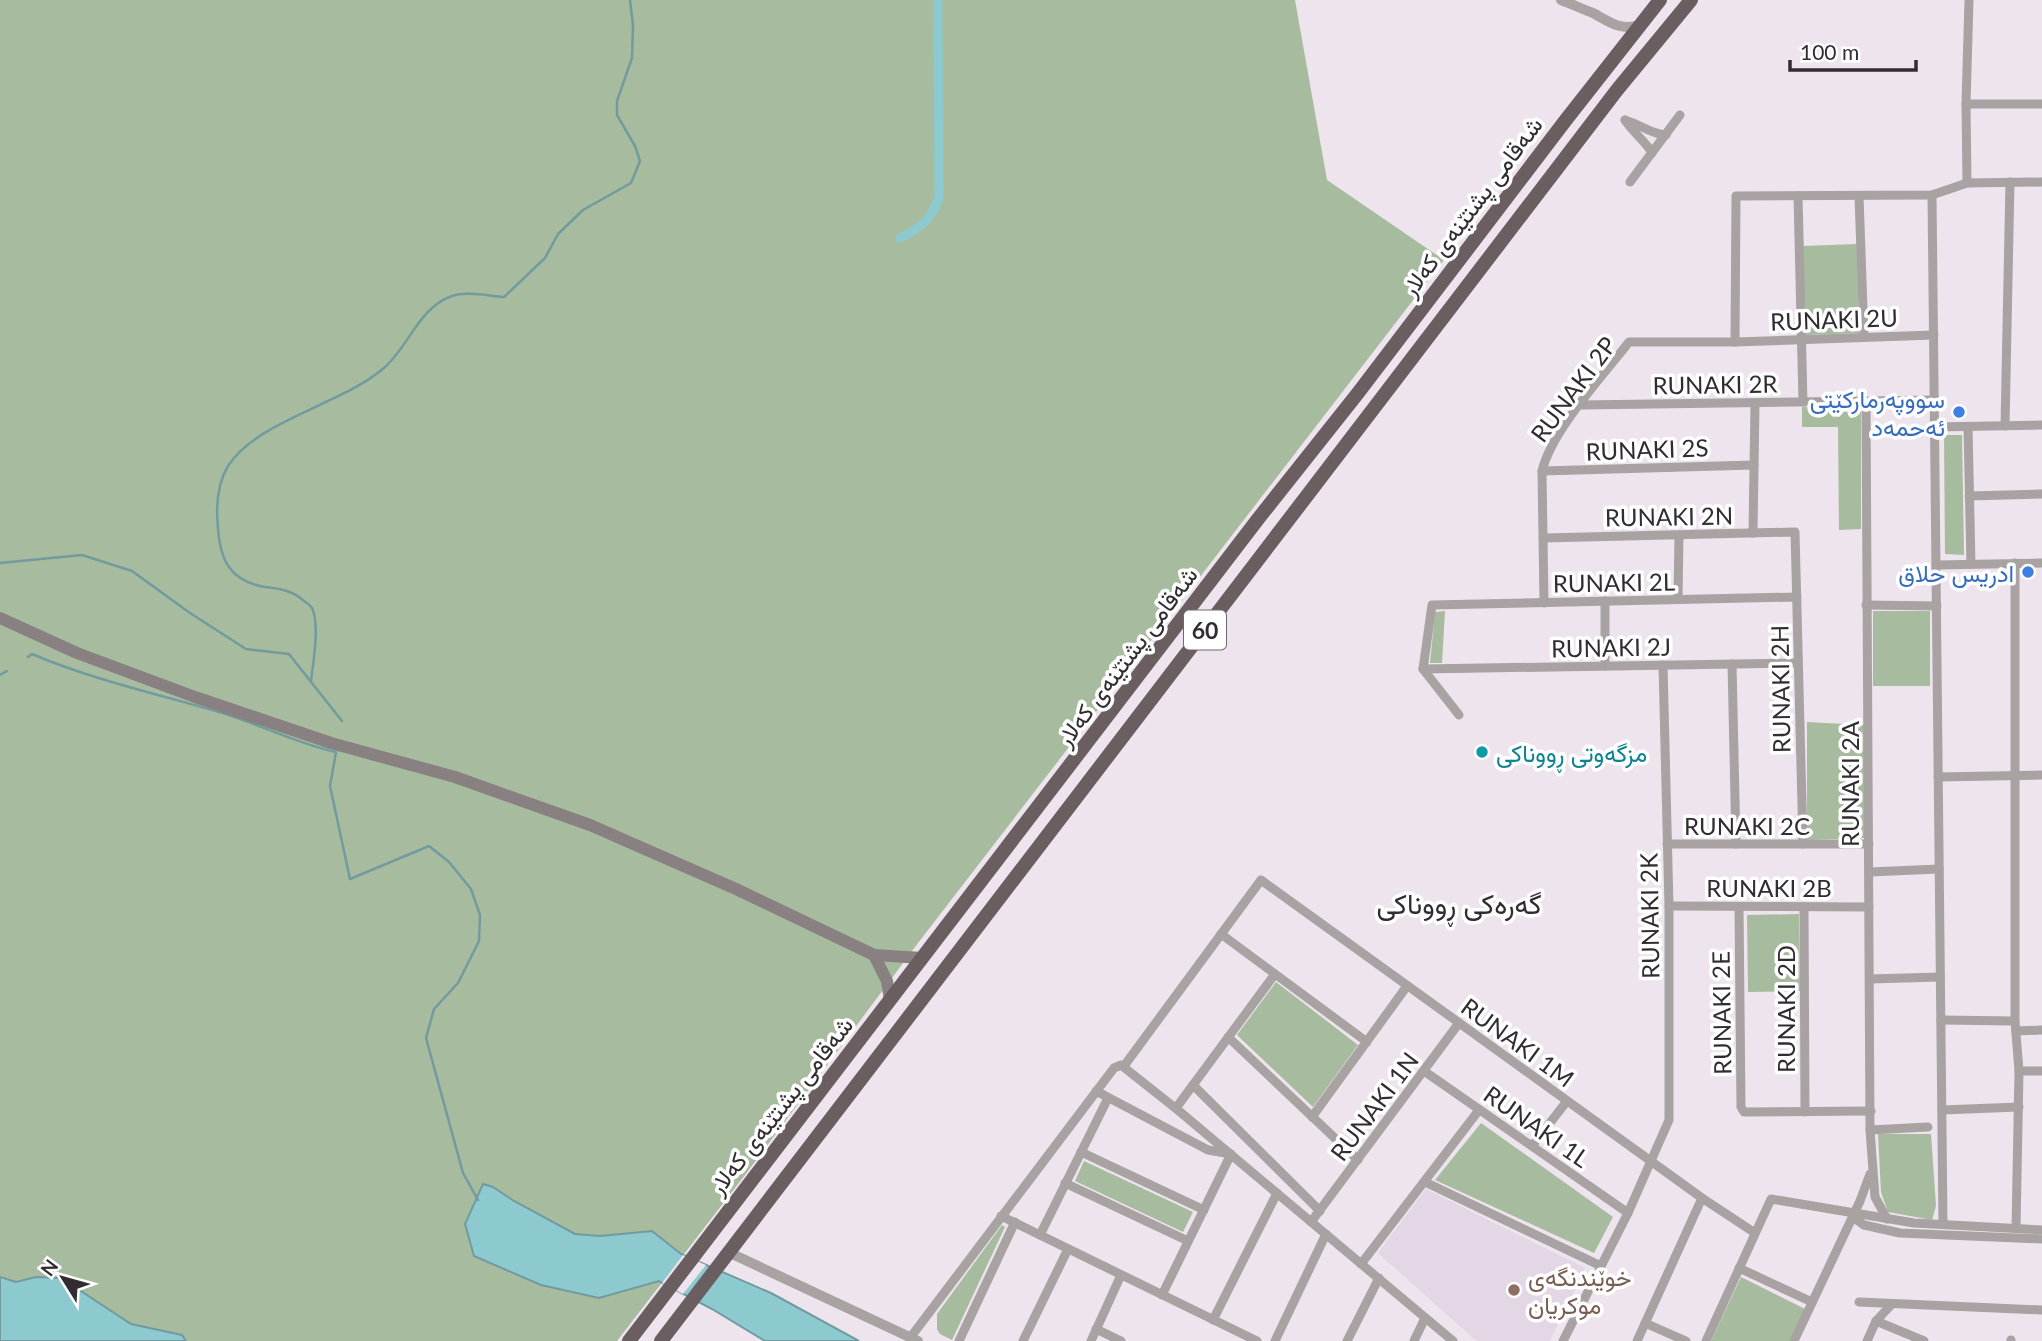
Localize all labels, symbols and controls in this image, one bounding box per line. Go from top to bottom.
scale bar [1790,28,1916,72]
text: 100 m [1800,39,1859,64]
street label: شەقامی پشتێنەی کەلار [1393,111,1550,304]
street label: RUNAKI 2U [1770,302,1898,336]
street label: RUNAKI 2P [1524,331,1622,447]
street label: RUNAKI 2R [1652,368,1778,400]
place label: سووپەرمارکێتی ئەحمەد [1810,384,1945,441]
marker: سووپەرمارکێتی ئەحمەد [1951,404,1967,420]
street label: RUNAKI 2S [1585,432,1709,466]
street label: RUNAKI 2N [1605,500,1733,532]
place label: ادريس حلاق [1898,558,2014,589]
street label: شەقامی پشتێنەی کەلار [1048,561,1205,754]
marker: ادريس حلاق [2020,564,2036,580]
street label: RUNAKI 2L [1553,566,1675,598]
road number: 60 [1184,610,1226,650]
street label: RUNAKI 2H [1764,625,1796,753]
street label: RUNAKI 2J [1551,631,1671,663]
street label: RUNAKI 2A [1835,720,1864,847]
place label: مزگەوتی ڕووناکی [1496,738,1647,773]
marker: مزگەوتی ڕووناکی [1474,744,1490,760]
street label: RUNAKI 2C [1684,811,1810,840]
street label: RUNAKI 2K [1633,853,1665,979]
street label: RUNAKI 2B [1706,873,1832,902]
district label: گەرەکی ڕووناکی [1376,886,1542,927]
street label: RUNAKI 2D [1771,945,1800,1073]
street label: RUNAKI 2E [1705,951,1737,1075]
street label: RUNAKI 1M [1456,991,1580,1093]
street label: شەقامی پشتێنەی کەلار [701,1010,861,1202]
street label: RUNAKI 1N [1324,1046,1424,1166]
street label: RUNAKI 1L [1479,1079,1595,1173]
north arrow [28,1243,98,1313]
text: N [35,1255,63,1280]
place label: خوێندنگەی موکریان [1528,1262,1632,1321]
marker: خوێندنگەی موکریان [1506,1282,1522,1298]

